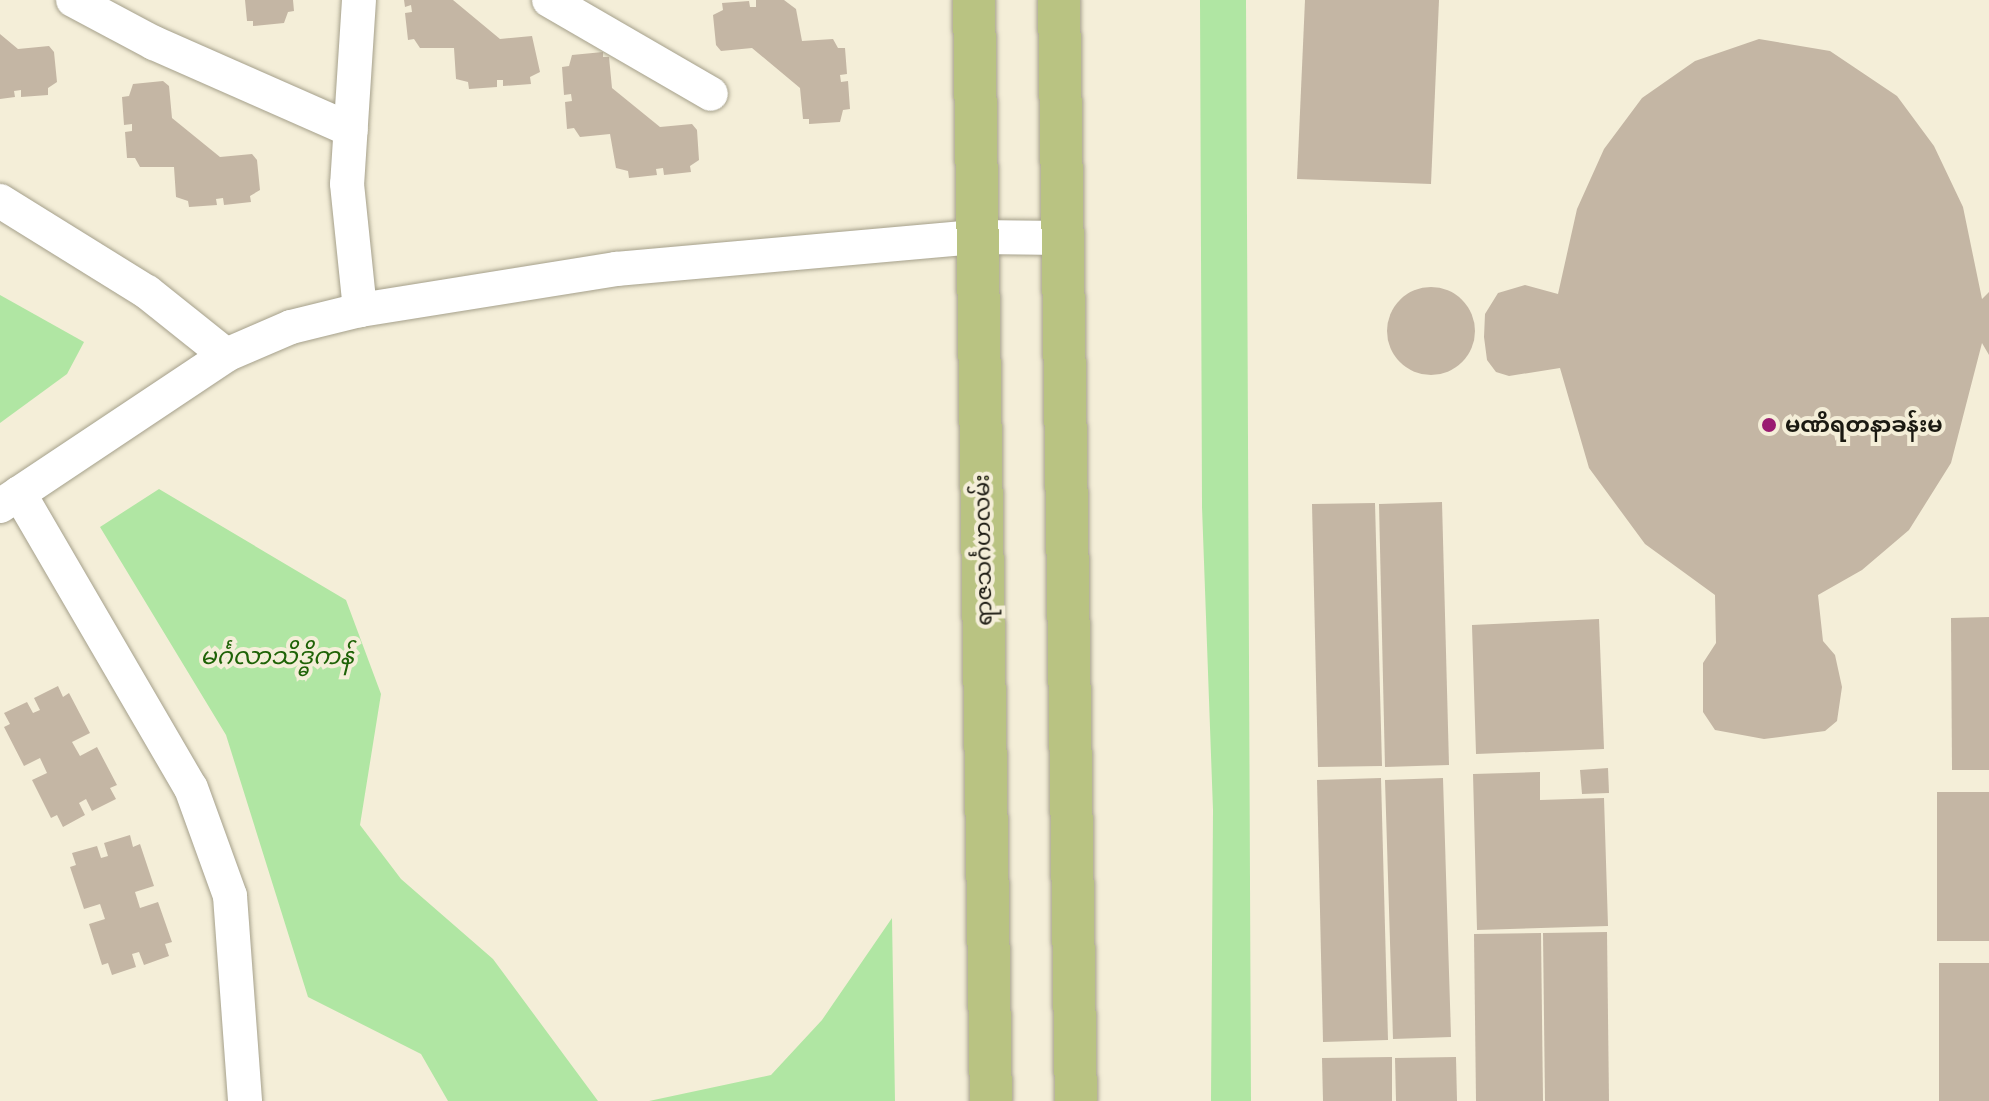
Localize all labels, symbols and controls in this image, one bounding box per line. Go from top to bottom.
place label: မဏိရတနာခန်းမ [1785,412,1943,438]
marker: မဏိရတနာခန်းမ [1760,416,1778,434]
street label: ရာဇသင်္ဂဟလမ်း [968,474,998,626]
water label: မင်္ဂလာသိဒ္ဓိကန် [200,643,354,671]

